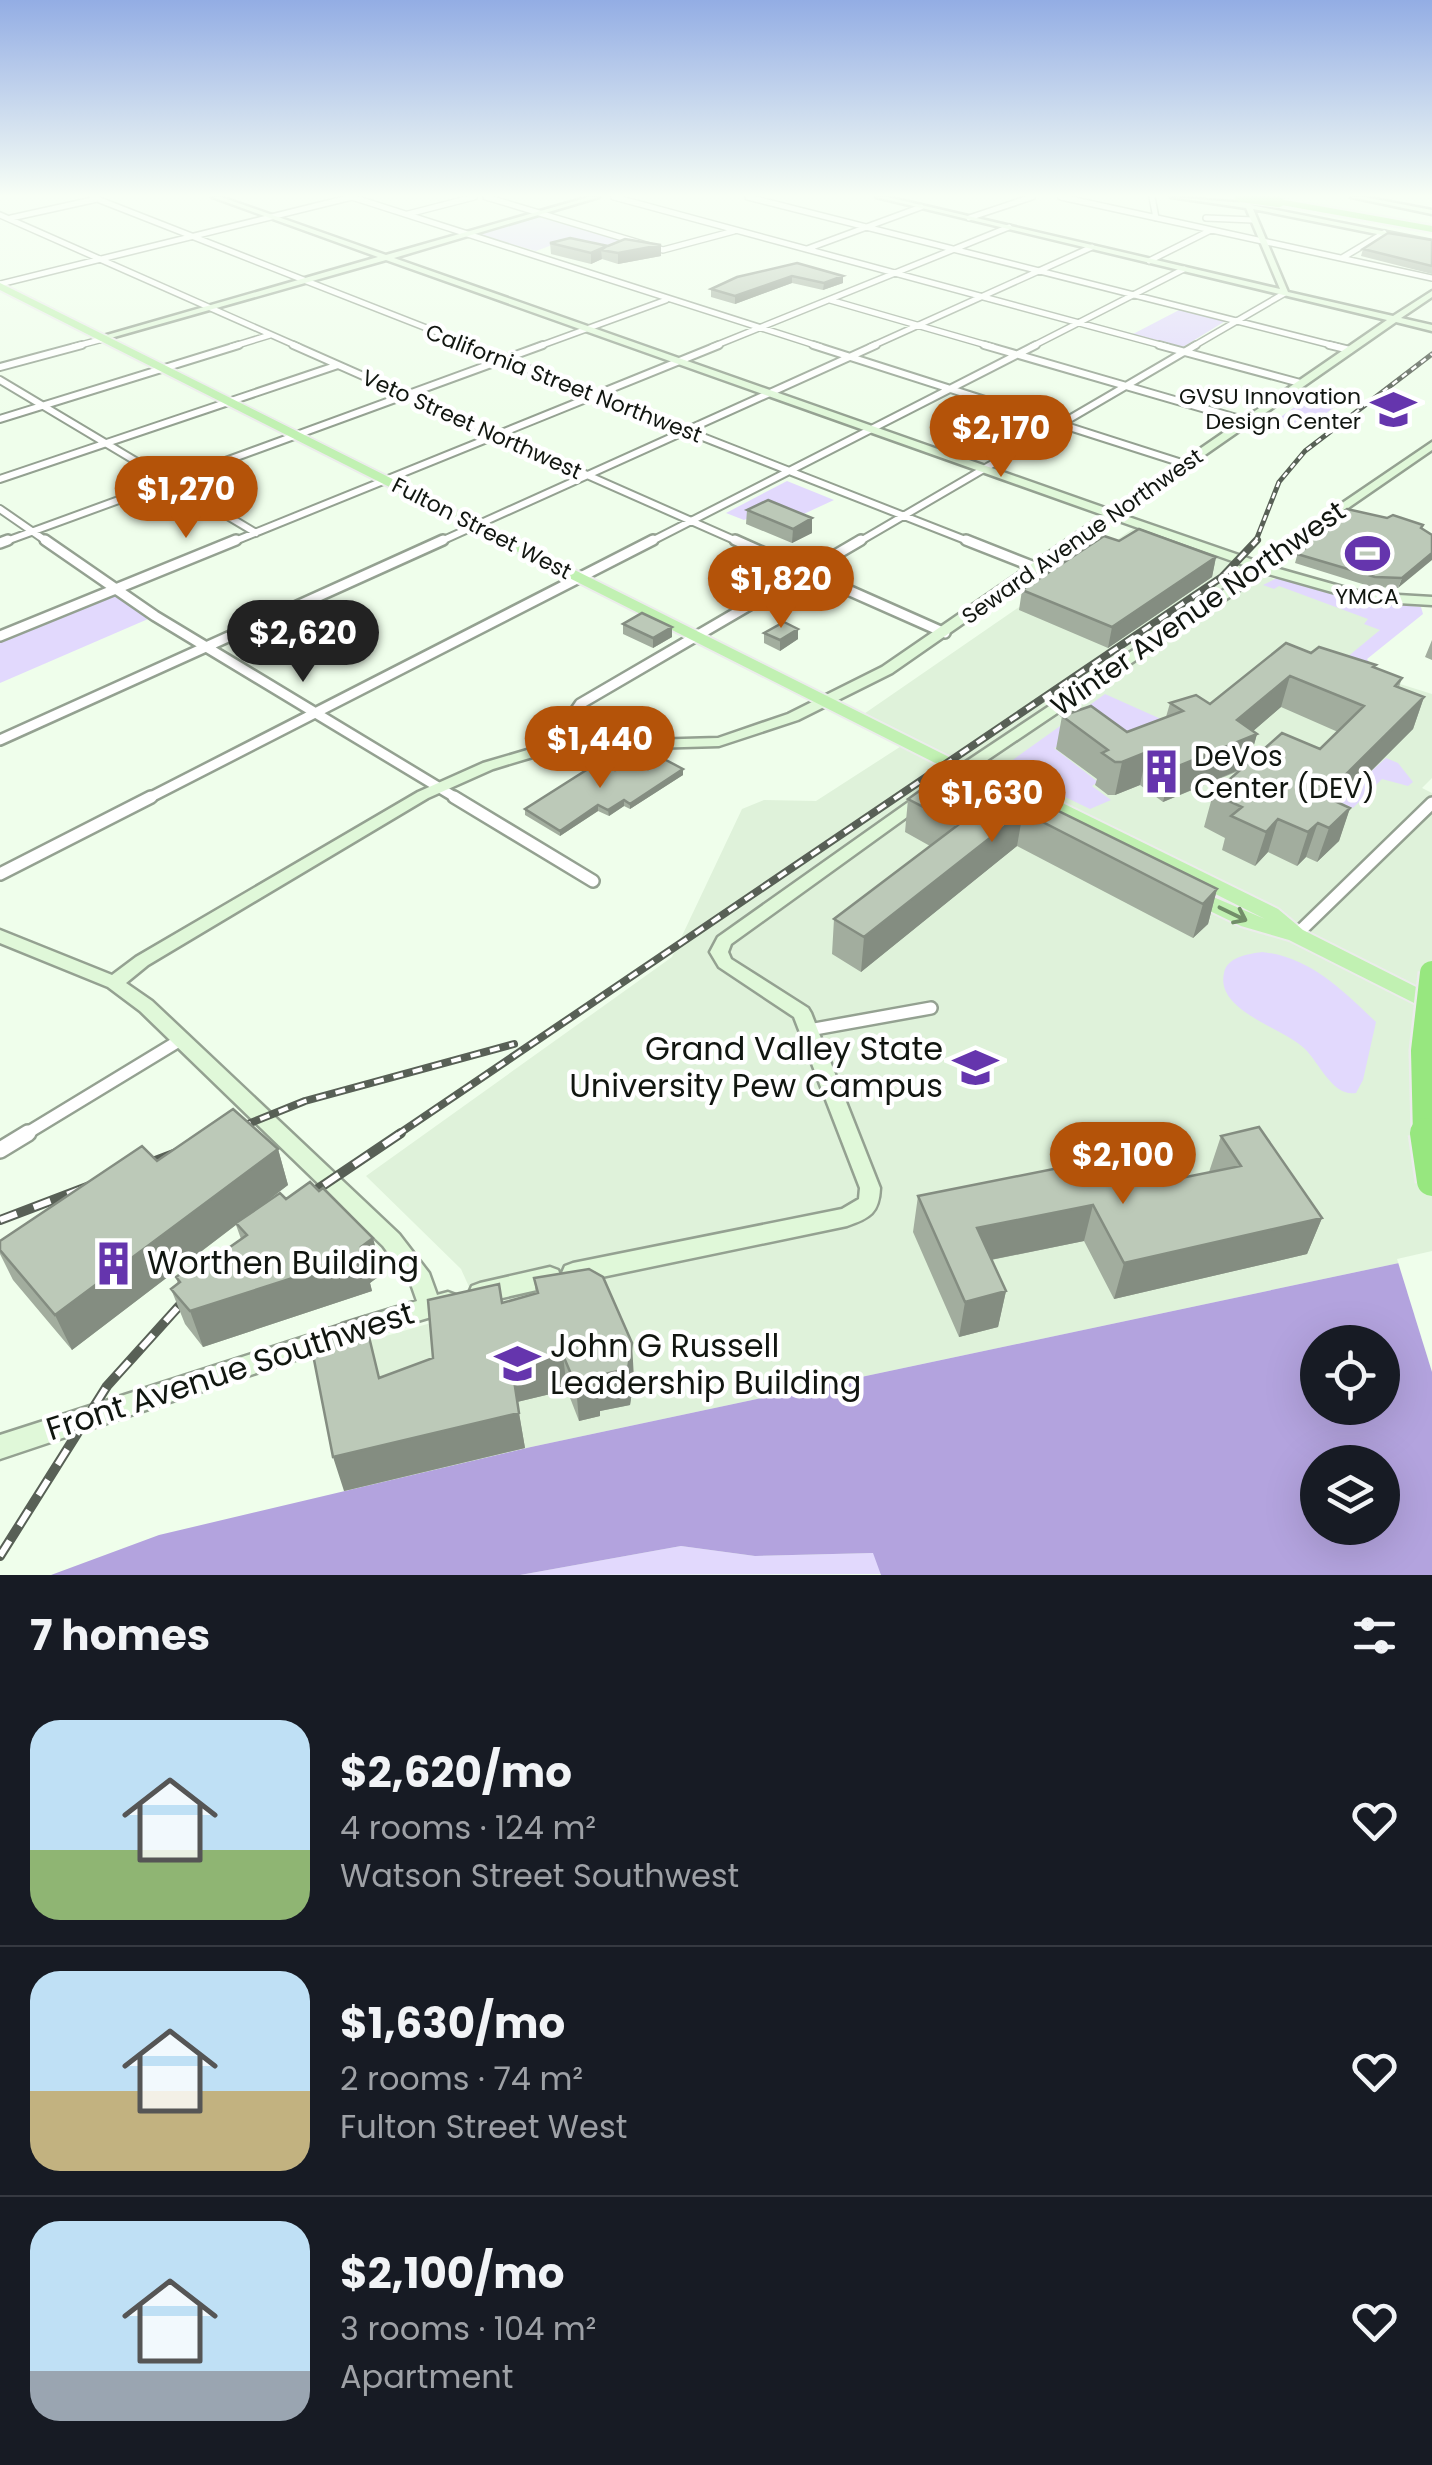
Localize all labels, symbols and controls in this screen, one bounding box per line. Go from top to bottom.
street label: California Street Northwest [421,316,706,451]
street label: Veto Street Northwest [357,362,587,487]
place label: GVSU Innovation Design Center [1179,381,1361,437]
school or university icon: GVSU Innovation Design Center [1370,385,1418,433]
pin: $2,170 [920,395,1082,480]
text: $2,170 [952,405,1050,450]
street label: Seward Avenue Northwest [955,441,1209,632]
pin: $1,270 [105,456,267,541]
text: $1,270 [137,466,235,511]
street label: Fulton Street West [387,470,577,587]
street label: Winter Avenue Northwest [1043,492,1353,725]
sports icon: YMCA [1343,530,1391,578]
pin: $1,820 [700,546,862,631]
text: $1,820 [730,556,832,601]
place label: YMCA [1335,581,1399,612]
pin: $2,620 [222,600,384,685]
text: $2,620 [249,610,357,655]
pin: $1,440 [519,706,681,791]
text: $1,440 [547,716,653,761]
place label: DeVos Center (DEV) [1194,737,1375,808]
building icon: DeVos Center (DEV) [1137,748,1185,796]
pin: $1,630 [911,760,1073,845]
text: $1,630 [941,770,1043,815]
one-way arrow [1218,905,1248,924]
place label: Grand Valley State University Pew Campus [569,1026,943,1108]
school or university icon: Grand Valley State University Pew Campus [952,1043,1000,1091]
pin: $2,100 [1042,1122,1204,1207]
text: $2,100 [1072,1132,1174,1177]
building icon: Worthen Building [90,1239,138,1287]
place label: Worthen Building [147,1240,419,1285]
street label: Front Avenue Southwest [40,1290,420,1451]
place label: John G Russell Leadership Building [550,1323,861,1405]
map controls [1300,1325,1400,1545]
button: locate [1300,1325,1400,1425]
school or university icon: John G Russell Leadership Building [493,1340,541,1388]
button: layers [1300,1445,1400,1545]
text: 7 homes [30,1606,210,1665]
icon: filters [1347,1608,1402,1663]
text: $2,620/mo [340,1743,572,1802]
icon: home [110,1760,230,1880]
icon: heart [1347,1793,1402,1848]
text: 4 rooms · 124 m² [340,1805,596,1850]
text: Watson Street Southwest [340,1853,739,1898]
text: $1,630/mo [340,1994,565,2053]
icon: home [110,2011,230,2131]
icon: heart [1347,2044,1402,2099]
text: 2 rooms · 74 m² [340,2056,583,2101]
text: Fulton Street West [340,2104,627,2149]
text: $2,100/mo [340,2244,565,2303]
icon: home [110,2261,230,2381]
icon: heart [1347,2294,1402,2349]
text: 3 rooms · 104 m² [340,2306,596,2351]
text: Apartment [340,2354,513,2399]

